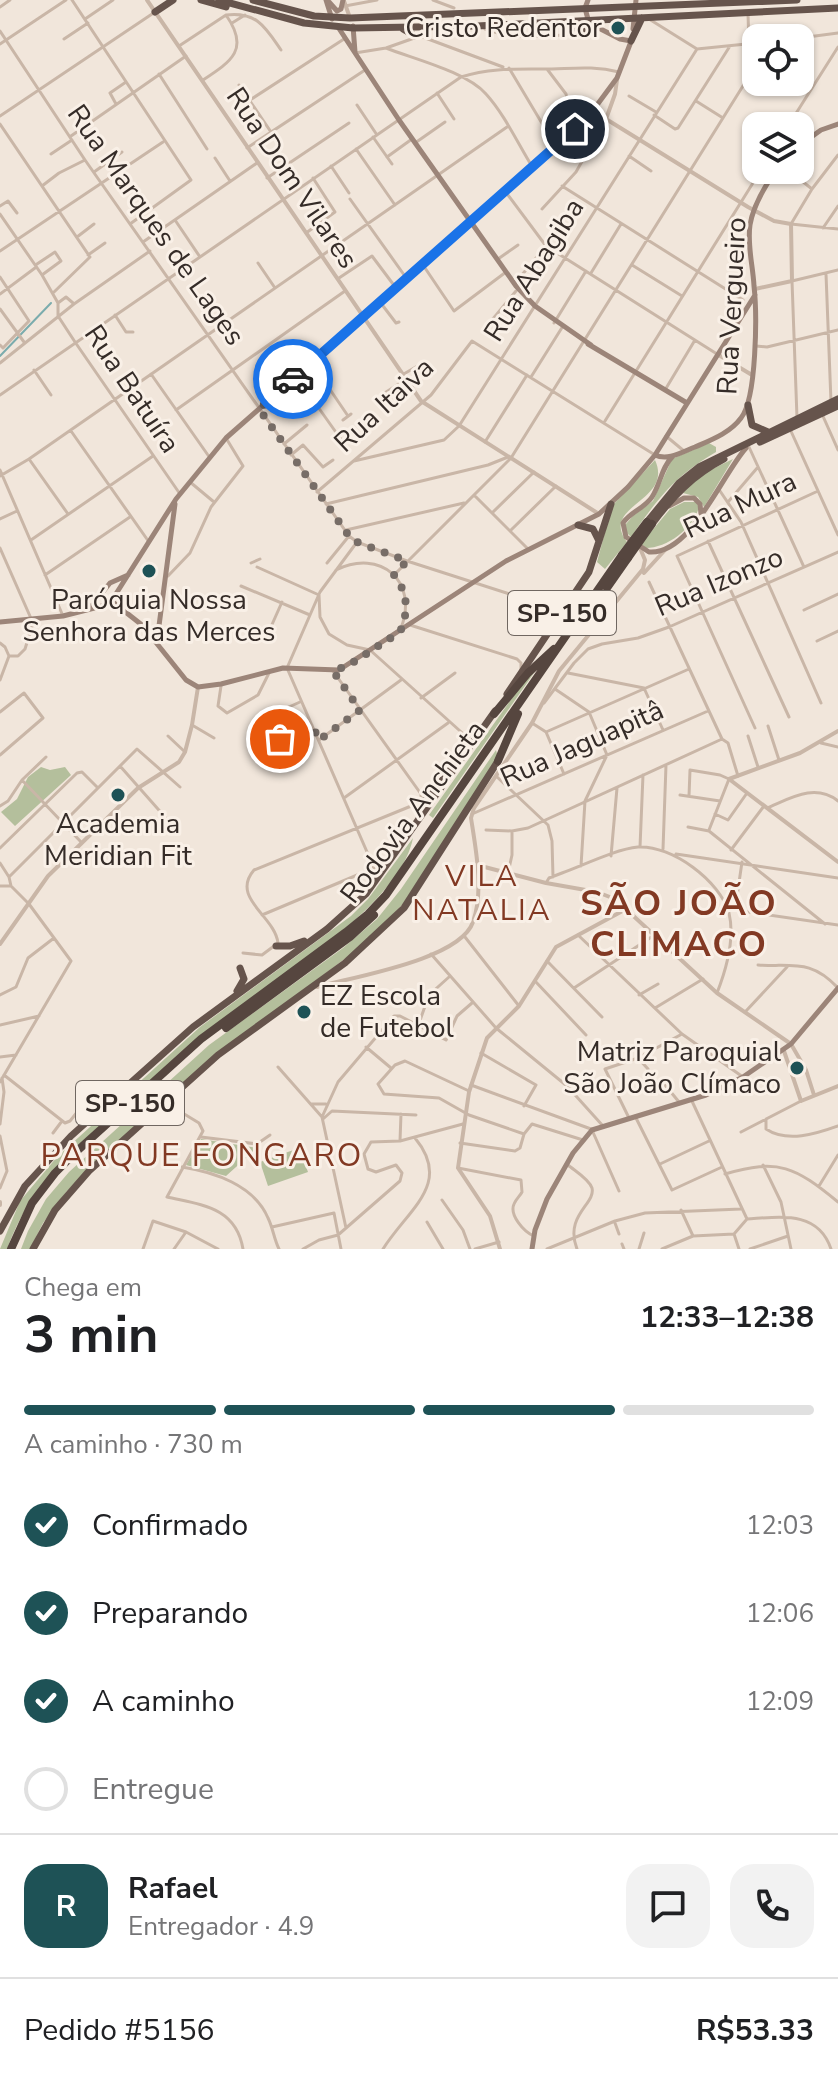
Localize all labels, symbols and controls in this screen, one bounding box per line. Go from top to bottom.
place label: Cristo Redentor [405,9,602,47]
marker: Cristo Redentor [609,19,627,37]
map controls [742,24,814,184]
button: locate [742,24,814,96]
street label: Rua Dom Vilares [217,80,367,276]
pin [541,95,609,163]
street label: Rua Marques de Lages [58,97,254,353]
icon: home [553,107,597,151]
button: layers [742,112,814,184]
street label: Rua Abagiba [475,191,593,349]
street label: Rua Vergueiro [708,216,756,396]
street label: Rua Batuíra [75,317,189,461]
courier [253,339,333,419]
street label: Rua Itaiva [326,349,442,461]
icon: car [271,357,315,401]
street label: Rua Mura [677,462,803,548]
street label: Rua Izonzo [649,538,789,626]
marker: Paróquia Nossa Senhora das Merces [140,562,158,580]
place label: Paróquia Nossa Senhora das Merces [23,581,275,651]
road number: SP-150 [508,591,616,635]
street label: Rua Jaguapitâ [494,691,670,797]
pin [246,705,314,773]
street label: Rodovia Anchieta [332,713,494,911]
icon: bag [258,717,302,761]
marker: Academia Meridian Fit [109,786,127,804]
place label: Academia Meridian Fit [44,805,192,875]
district label: VILA NATALIA [412,856,552,931]
district label: SÃO JOÃO CLIMACO [580,879,778,969]
place label: EZ Escola de Futebol [320,977,455,1047]
marker: EZ Escola de Futebol [295,1003,313,1021]
place label: Matriz Paroquial São João Clímaco [563,1033,782,1103]
marker: Matriz Paroquial São João Clímaco [788,1059,806,1077]
road number: SP-150 [76,1081,184,1125]
district label: PARQUE FONGARO [41,1134,363,1177]
text: Chega em [24,1270,142,1305]
text: 12:33–12:38 [640,1297,814,1338]
text: 3 min [24,1299,159,1370]
text: A caminho · 730 m [24,1427,243,1462]
icon: check [24,1503,68,1547]
text: Confirmado [92,1505,248,1546]
text: 12:03 [746,1508,814,1543]
icon: check [24,1591,68,1635]
text: Preparando [92,1593,248,1634]
text: 12:06 [746,1596,814,1631]
icon: check [24,1679,68,1723]
text: A caminho [92,1681,235,1722]
text: 12:09 [746,1684,814,1719]
text: Entregue [92,1769,214,1810]
button: chat [626,1864,710,1948]
button: phone [730,1864,814,1948]
text: Rafael [128,1868,218,1909]
text: R [56,1886,76,1927]
text: Entregador · 4.9 [128,1909,314,1944]
text: Pedido #5156 [24,2010,215,2051]
text: R$53.33 [696,2010,814,2051]

